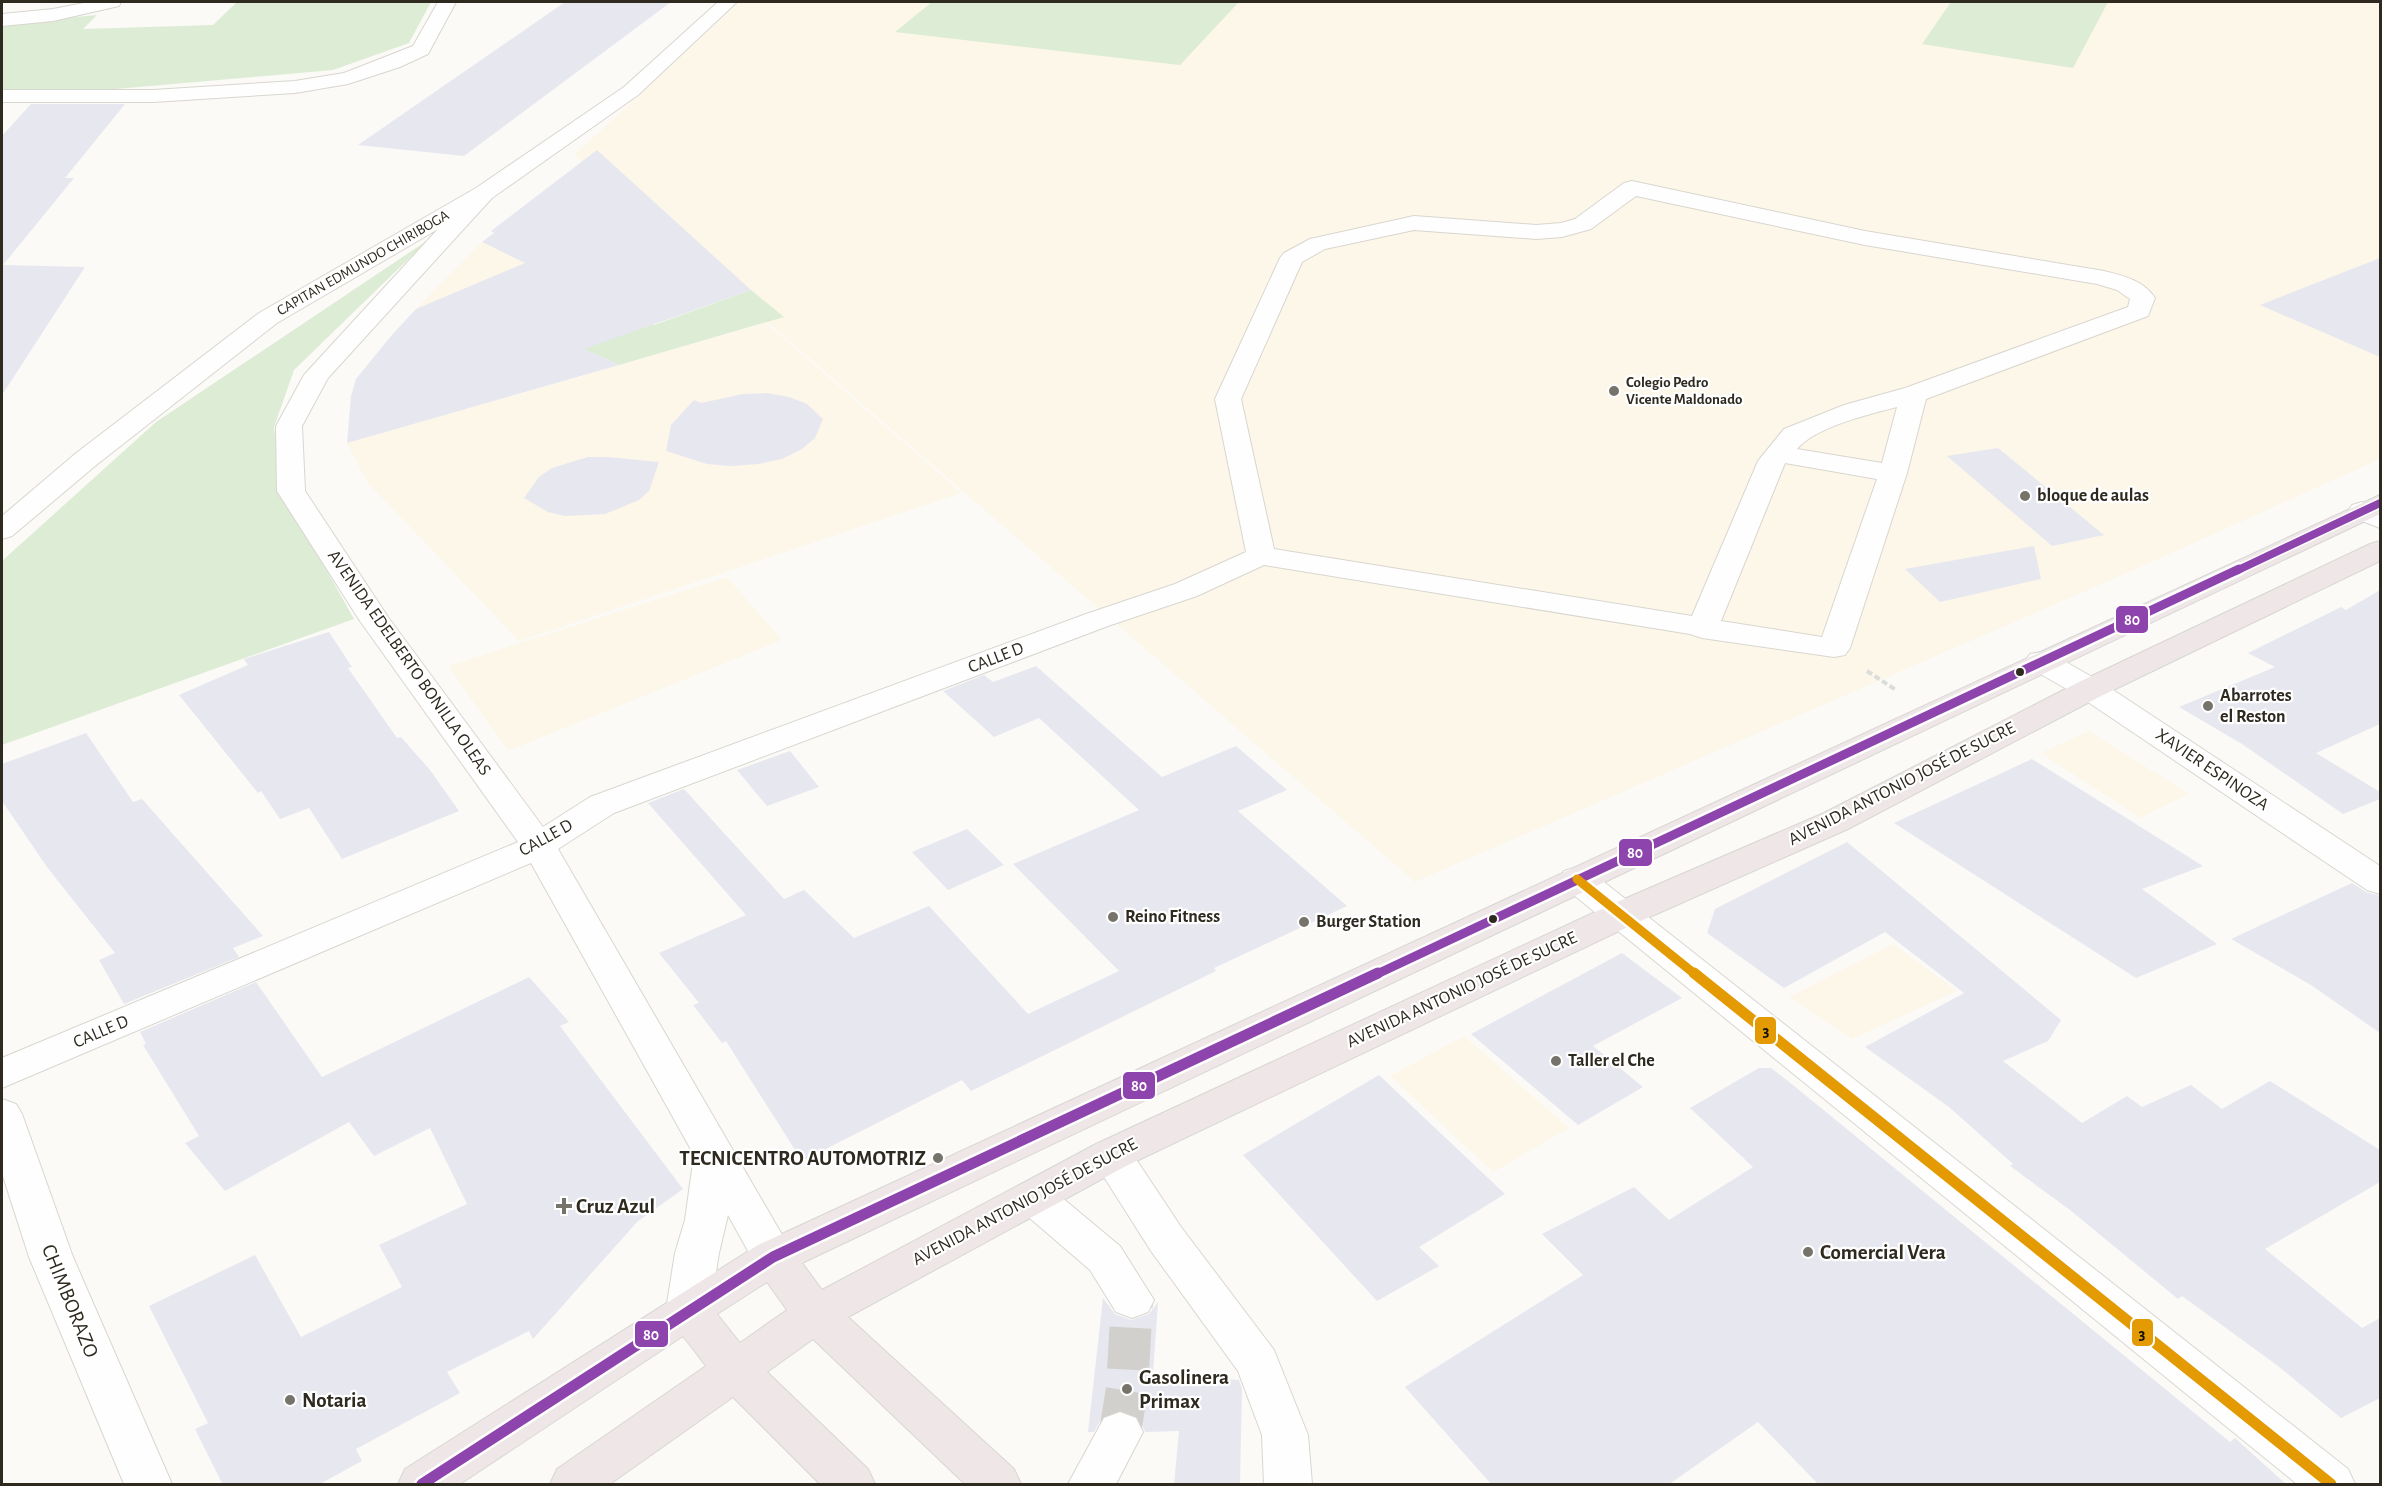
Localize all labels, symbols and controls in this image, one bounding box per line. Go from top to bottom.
street label: CAPITAN EDMUNDO CHIRIBOGA [274,207,452,318]
place label: Colegio Pedro Vicente Maldonado [1626,375,1742,407]
marker: Colegio Pedro Vicente Maldonado [1607,384,1621,398]
place label: bloque de aulas [2037,487,2149,505]
marker: bloque de aulas [2018,489,2032,503]
street label: AVENIDA EDELBERTO BONILLA OLEAS [324,547,494,779]
line badge: 80 [2115,605,2149,634]
text: 80 [2124,612,2140,628]
street label: CALLE D [966,639,1026,677]
unlabelled marker [2014,666,2026,678]
place label: Abarrotes el Reston [2220,687,2292,726]
marker: Abarrotes el Reston [2201,699,2215,713]
street label: AVENIDA ANTONIO JOSÉ DE SUCRE [1784,716,2019,849]
street label: XAVIER ESPINOZA [2152,726,2272,815]
street label: CALLE D [516,816,576,860]
line badge: 80 [1618,838,1653,867]
text: 80 [1627,845,1643,861]
place label: Reino Fitness [1125,908,1220,926]
marker: Reino Fitness [1106,910,1120,924]
place label: Burger Station [1316,913,1421,931]
unlabelled marker [1487,913,1499,925]
marker: Burger Station [1297,915,1311,929]
street label: AVENIDA ANTONIO JOSÉ DE SUCRE [1343,926,1580,1051]
street label: CALLE D [71,1012,131,1052]
line badge: 3 [1754,1016,1777,1045]
text: 3 [1763,1023,1770,1039]
place label: Taller el Che [1568,1052,1655,1070]
marker: Taller el Che [1549,1054,1563,1068]
line badge: 80 [1122,1071,1156,1100]
text: 80 [1131,1078,1147,1094]
street label: AVENIDA ANTONIO JOSÉ DE SUCRE [908,1132,1141,1269]
place label: TECNICENTRO AUTOMOTRIZ [679,1148,926,1169]
marker: TECNICENTRO AUTOMOTRIZ [931,1151,945,1165]
place label: Cruz Azul [576,1196,655,1217]
marker: Cruz Azul [557,1199,571,1213]
street label: CHIMBORAZO [38,1241,102,1361]
place label: Comercial Vera [1820,1242,1946,1263]
marker: Comercial Vera [1801,1245,1815,1259]
line badge: 3 [2131,1318,2154,1347]
line badge: 80 [634,1320,669,1348]
text: 3 [2139,1326,2146,1342]
text: 80 [643,1327,659,1343]
place label: Gasolinera Primax [1139,1367,1229,1412]
marker: Gasolinera Primax [1120,1382,1134,1396]
place label: Notaria [302,1390,367,1411]
marker: Notaria [283,1393,297,1407]

